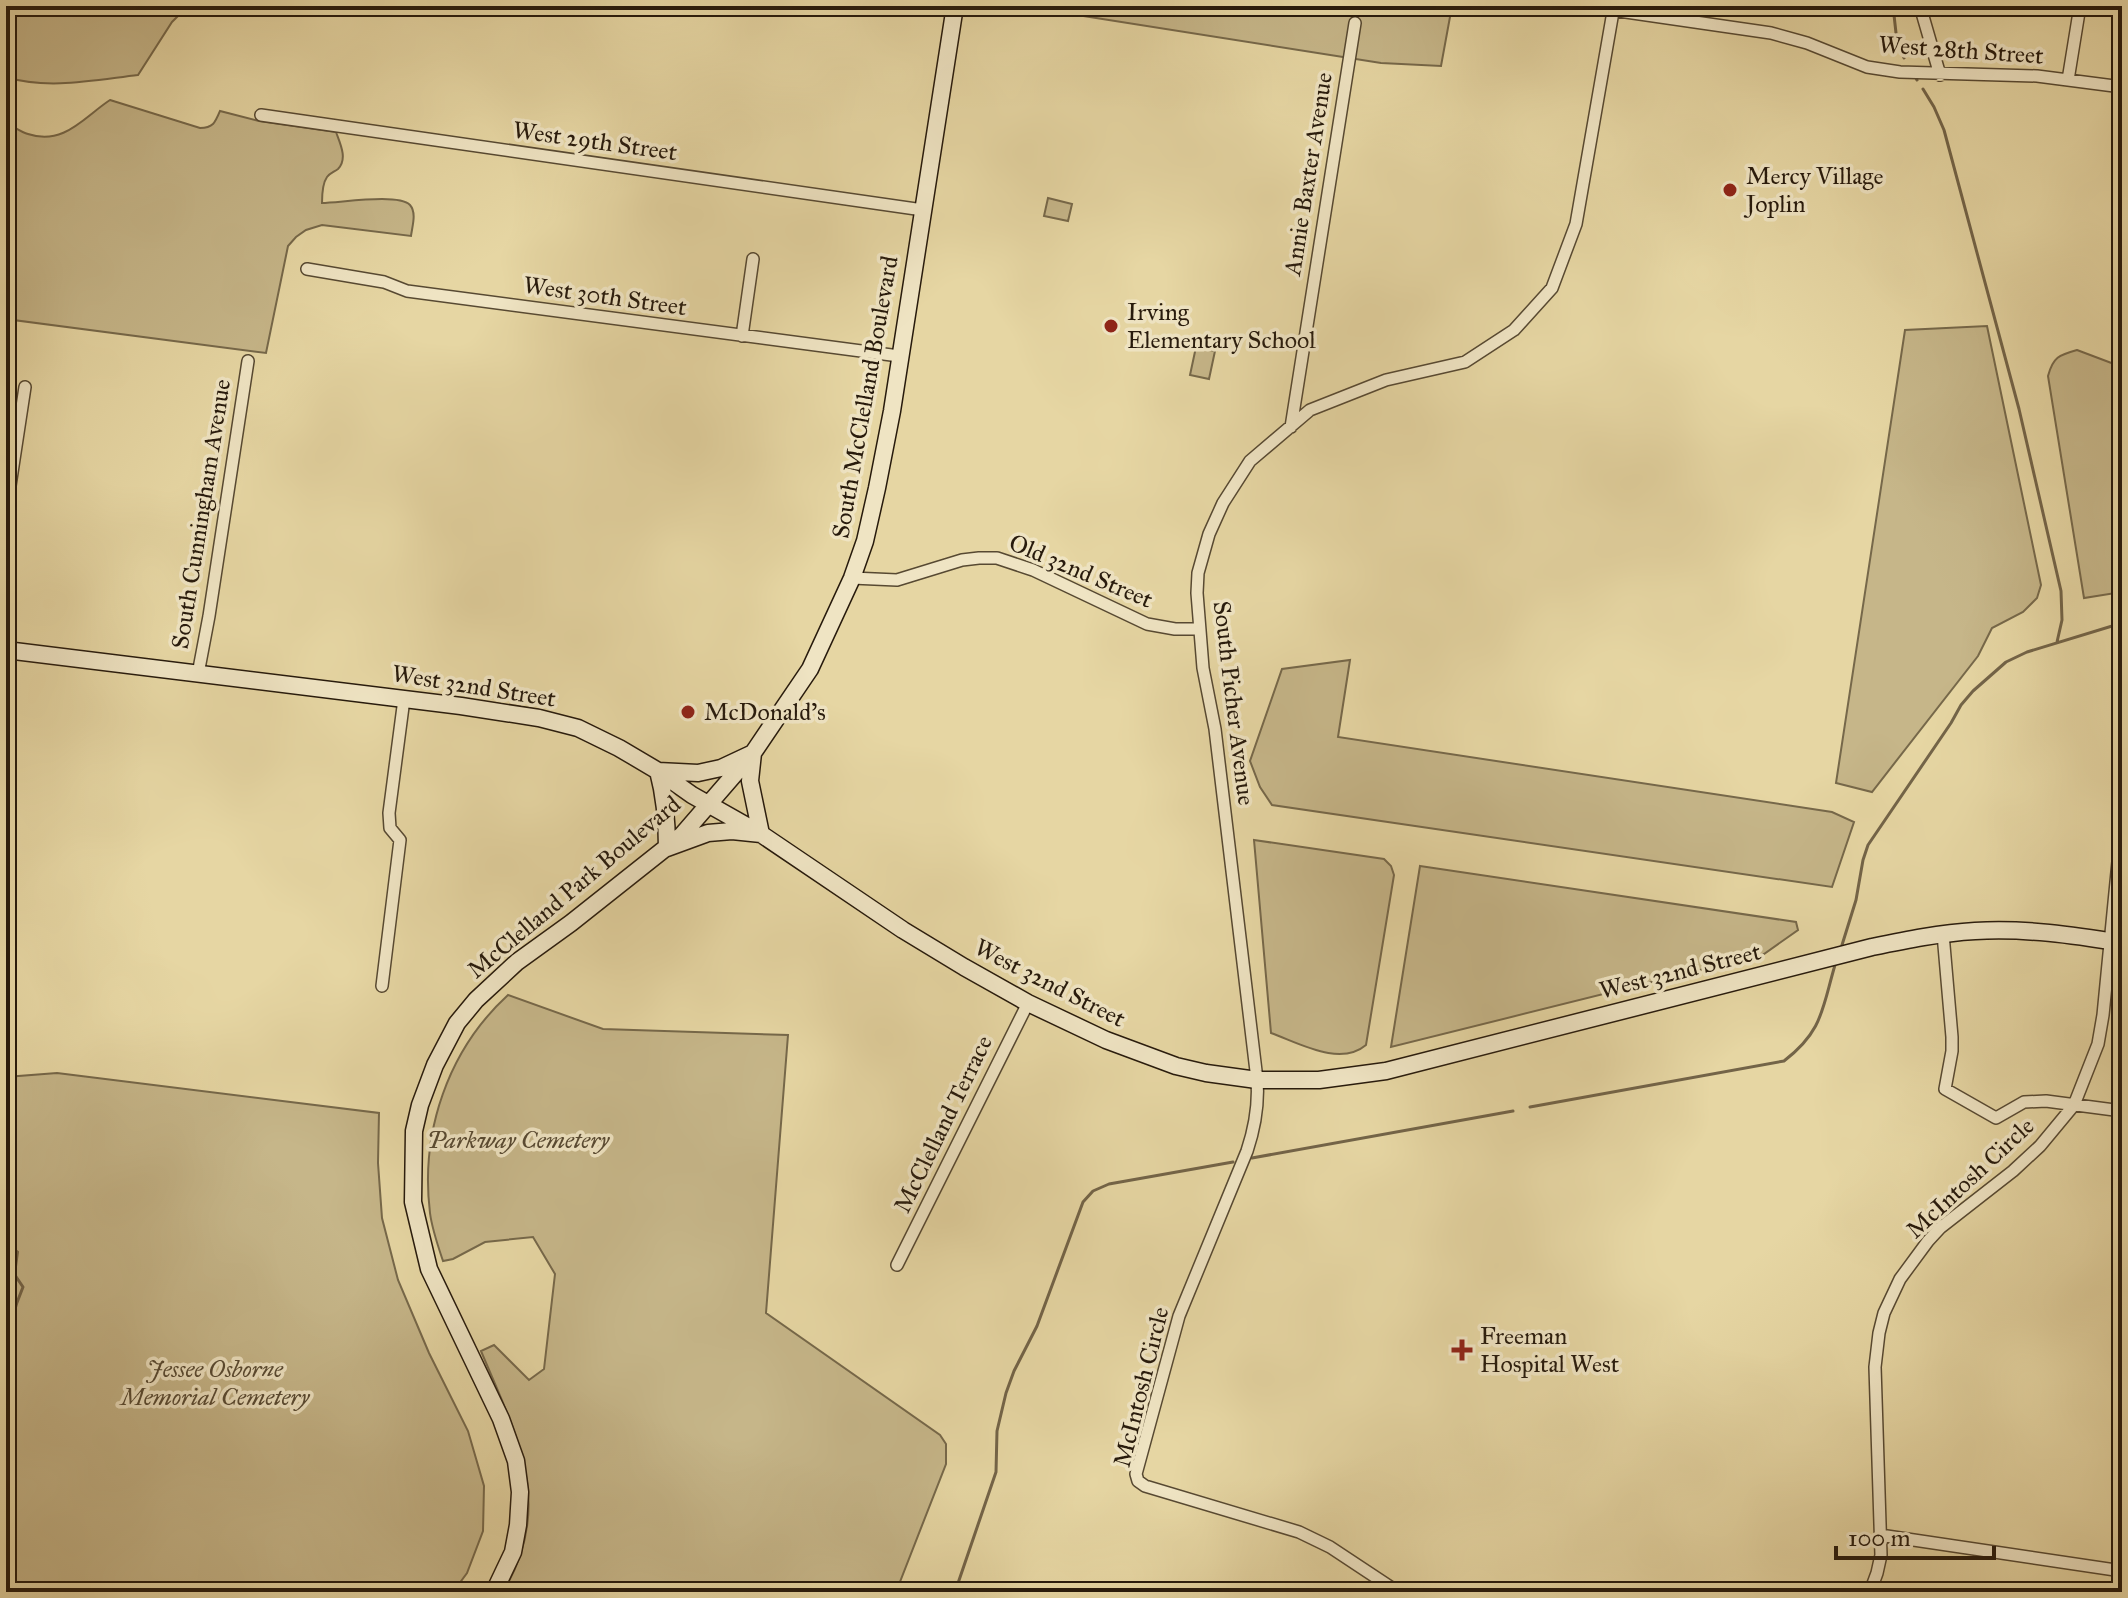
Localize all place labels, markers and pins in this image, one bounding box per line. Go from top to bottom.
place label: Mercy Village Joplin [1743,161,1884,219]
marker: Mercy Village Joplin [1721,181,1739,199]
place label: Irving Elementary School [1127,297,1316,355]
marker: Irving Elementary School [1102,317,1120,335]
place label: McDonald's [704,697,826,727]
marker: McDonald's [679,703,697,721]
place label: Freeman Hospital West [1480,1321,1620,1379]
marker: Freeman Hospital West [1451,1339,1473,1361]

